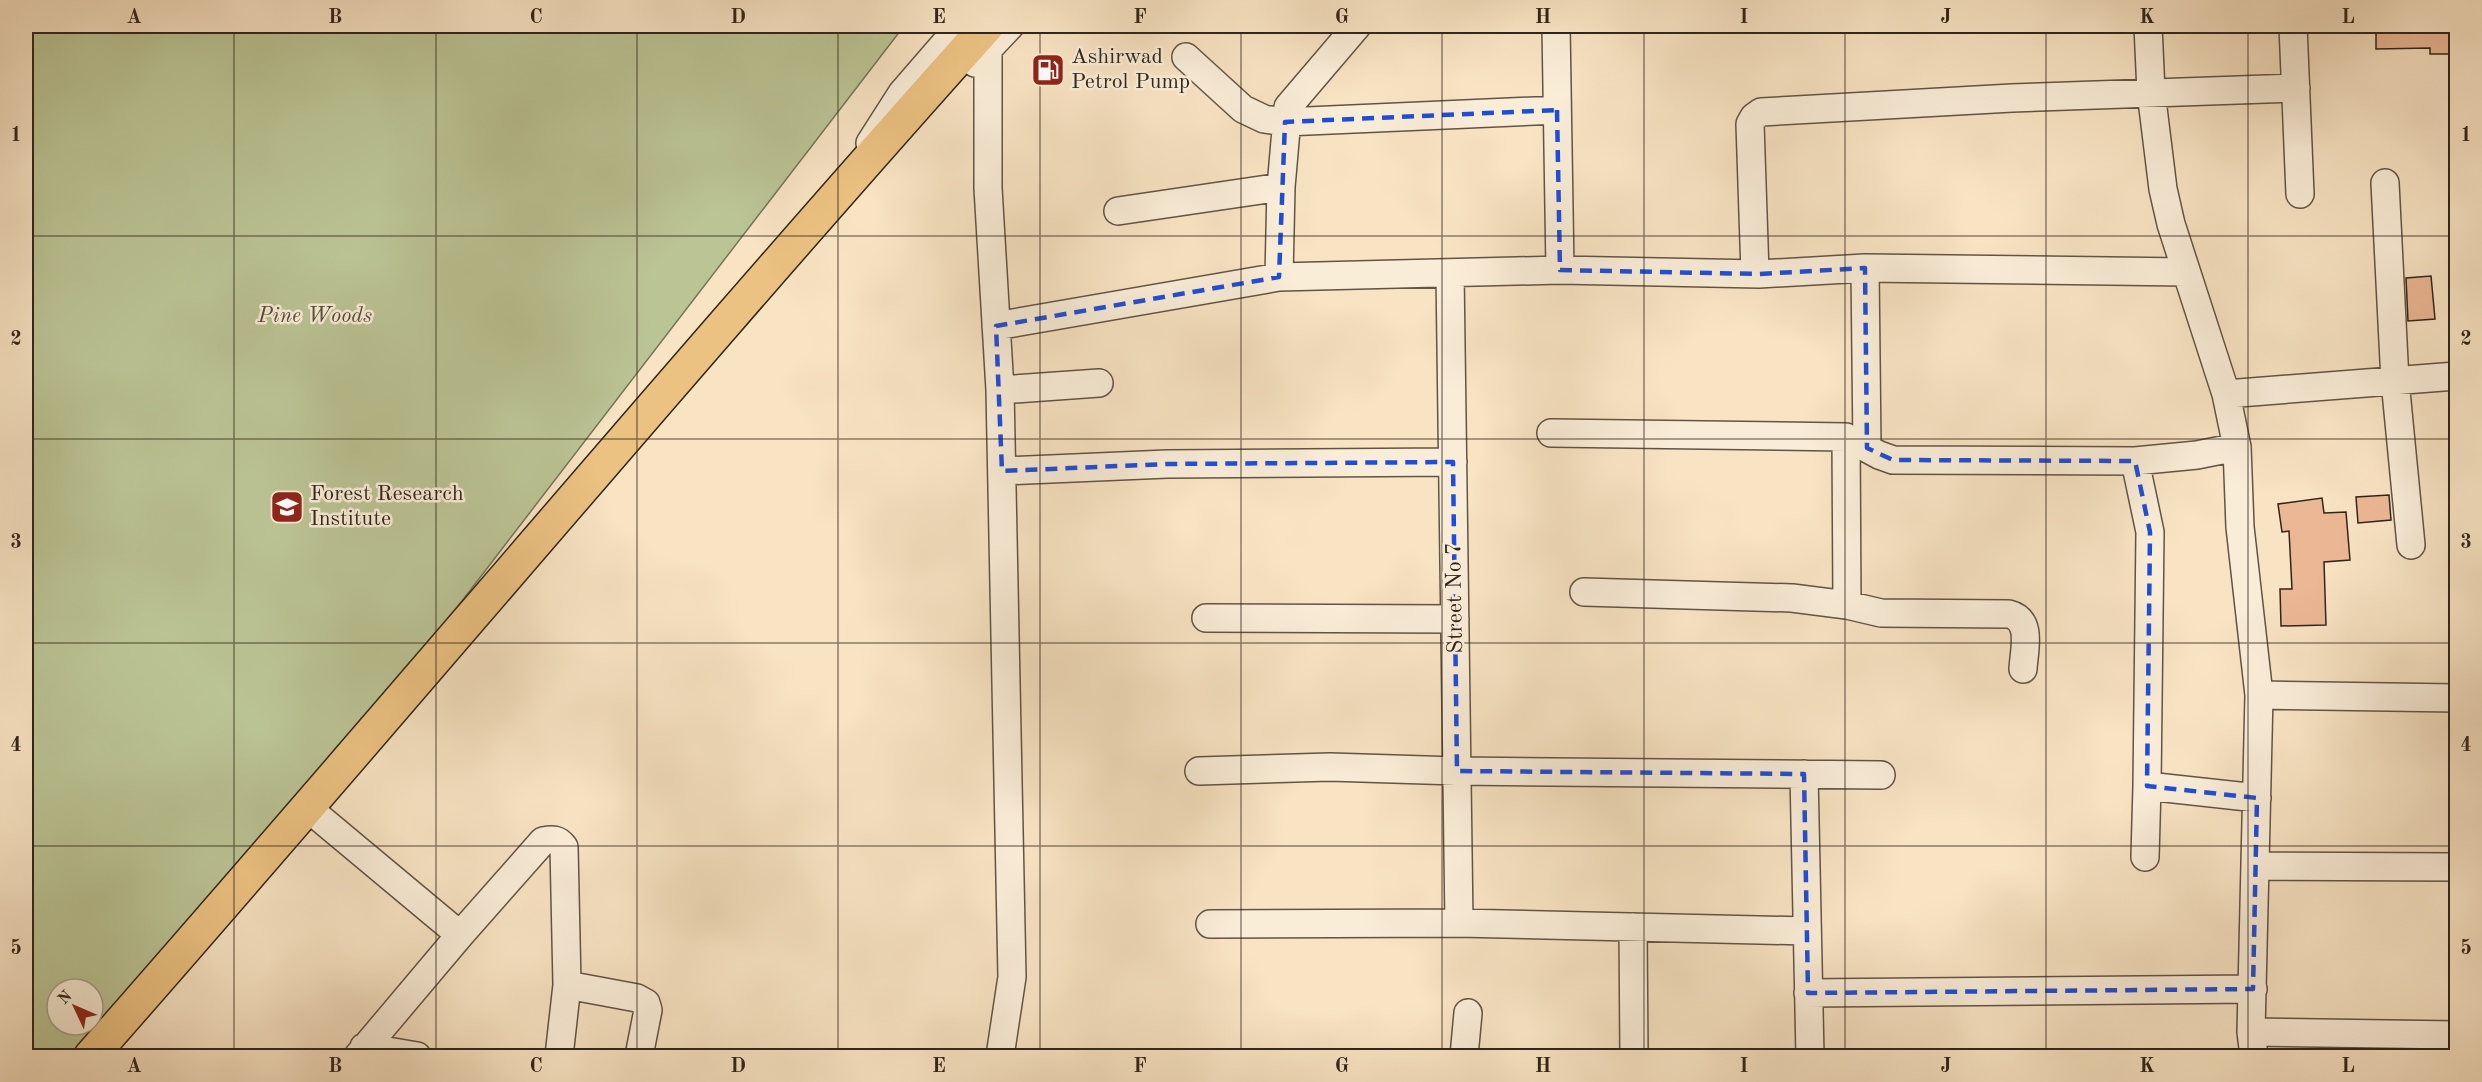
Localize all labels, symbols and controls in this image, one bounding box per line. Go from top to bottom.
text: A [126,8,142,28]
text: B [328,8,342,28]
text: C [529,8,543,28]
text: D [730,8,746,28]
text: E [932,8,946,28]
text: F [1133,8,1147,28]
text: G [1335,8,1349,28]
text: H [1535,8,1551,28]
text: I [1740,8,1748,28]
text: J [1941,8,1952,28]
text: K [2139,8,2155,28]
text: L [2341,8,2355,28]
place label: Ashirwad Petrol Pump [1071,46,1190,93]
fuel station icon: Ashirwad Petrol Pump [1030,52,1066,88]
text: 1 [10,126,22,146]
text: 1 [2460,126,2472,146]
park label: Pine Woods [257,305,372,327]
text: 2 [10,330,22,350]
text: 2 [2460,330,2472,350]
place label: Forest Research Institute [310,483,464,530]
school or university icon: Forest Research Institute [269,489,305,525]
text: 3 [10,533,22,553]
text: 3 [2460,533,2472,553]
street label: Street No 7 [1443,542,1467,654]
text: 4 [10,736,22,756]
text: 4 [2460,736,2472,756]
text: 5 [10,938,22,959]
text: 5 [2460,938,2472,959]
north arrow [45,977,105,1037]
text: N [56,987,76,1008]
text: A [126,1057,142,1077]
text: B [328,1057,342,1077]
text: C [529,1057,543,1077]
text: D [730,1057,746,1077]
text: E [932,1057,946,1077]
text: F [1133,1057,1147,1077]
text: G [1335,1057,1349,1077]
text: H [1535,1057,1551,1077]
text: I [1740,1057,1748,1077]
text: J [1941,1057,1952,1077]
text: K [2139,1057,2155,1077]
text: L [2341,1057,2355,1077]

